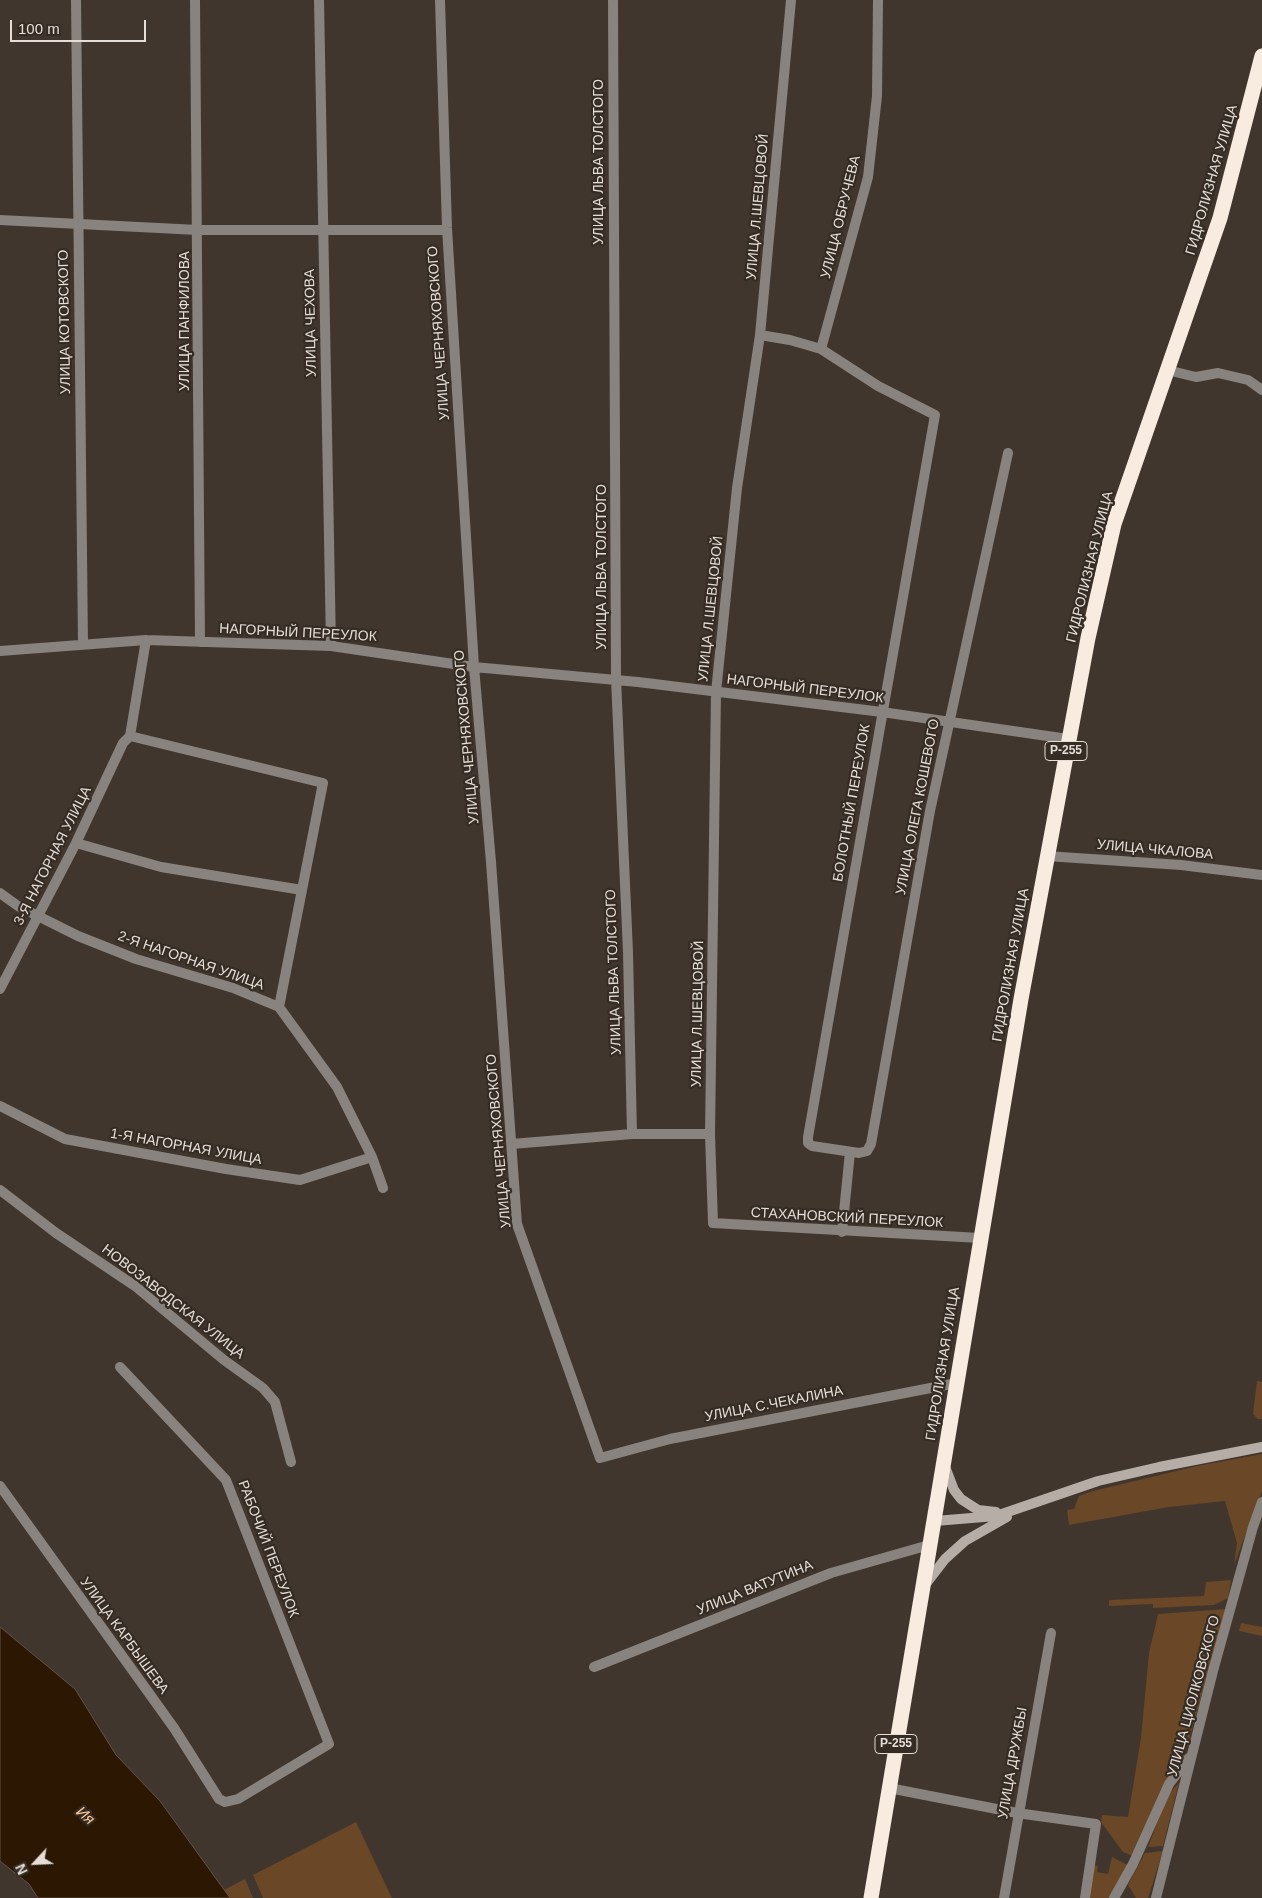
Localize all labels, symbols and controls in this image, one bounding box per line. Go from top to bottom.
scale bar [12,10,149,42]
text: 100 m [18,20,60,37]
street label: УЛИЦА ЛЬВА ТОЛСТОГО [591,79,607,245]
street label: ГИДРОЛИЗНАЯ УЛИЦА [1183,103,1241,257]
street label: УЛИЦА Л.ШЕВЦОВОЙ [743,133,773,281]
street label: УЛИЦА ОБРУЧЕВА [818,154,864,280]
street label: УЛИЦА ЧЕРНЯХОВСКОГО [425,245,453,421]
street label: УЛИЦА КОТОВСКОГО [55,250,75,394]
street label: УЛИЦА ПАНФИЛОВА [177,251,193,391]
street label: УЛИЦА ЧЕХОВА [302,269,320,377]
street label: УЛИЦА ЛЬВА ТОЛСТОГО [594,484,610,650]
street label: ГИДРОЛИЗНАЯ УЛИЦА [1063,490,1117,644]
street label: УЛИЦА Л.ШЕВЦОВОЙ [695,535,727,683]
street label: НАГОРНЫЙ ПЕРЕУЛОК [219,620,377,646]
street label: УЛИЦА ЧЕРНЯХОВСКОГО [451,649,483,825]
street label: НАГОРНЫЙ ПЕРЕУЛОК [726,671,884,707]
street label: УЛИЦА ОЛЕГА КОШЕВОГО [893,718,943,896]
street label: БОЛОТНЫЙ ПЕРЕУЛОК [830,723,874,883]
road number: Р-255 [1045,741,1087,760]
street label: 3-Я НАГОРНАЯ УЛИЦА [11,784,95,928]
street label: УЛИЦА ЧКАЛОВА [1096,837,1214,863]
street label: ГИДРОЛИЗНАЯ УЛИЦА [989,887,1033,1043]
street label: УЛИЦА ЛЬВА ТОЛСТОГО [603,889,625,1055]
street label: 2-Я НАГОРНАЯ УЛИЦА [116,928,266,994]
street label: УЛИЦА Л.ШЕВЦОВОЙ [688,941,708,1087]
street label: УЛИЦА ЧЕРНЯХОВСКОГО [483,1053,515,1229]
street label: 1-Я НАГОРНАЯ УЛИЦА [109,1125,263,1169]
street label: СТАХАНОВСКИЙ ПЕРЕУЛОК [750,1205,944,1231]
street label: НОВОЗАВОДСКАЯ УЛИЦА [98,1241,248,1363]
street label: ГИДРОЛИЗНАЯ УЛИЦА [923,1286,963,1442]
street label: УЛИЦА С.ЧЕКАЛИНА [703,1382,845,1426]
street label: РАБОЧИЙ ПЕРЕУЛОК [234,1478,302,1620]
street label: УЛИЦА ВАТУТИНА [694,1557,816,1619]
street label: УЛИЦА КАРБЫШЕВА [76,1574,172,1698]
street label: УЛИЦА ЦИОЛКОВСКОГО [1164,1614,1224,1778]
street label: УЛИЦА ДРУЖБЫ [995,1706,1031,1820]
road number: Р-255 [875,1735,917,1754]
water label: Ия [72,1803,98,1829]
north arrow [10,1838,60,1888]
text: N [12,1861,31,1877]

